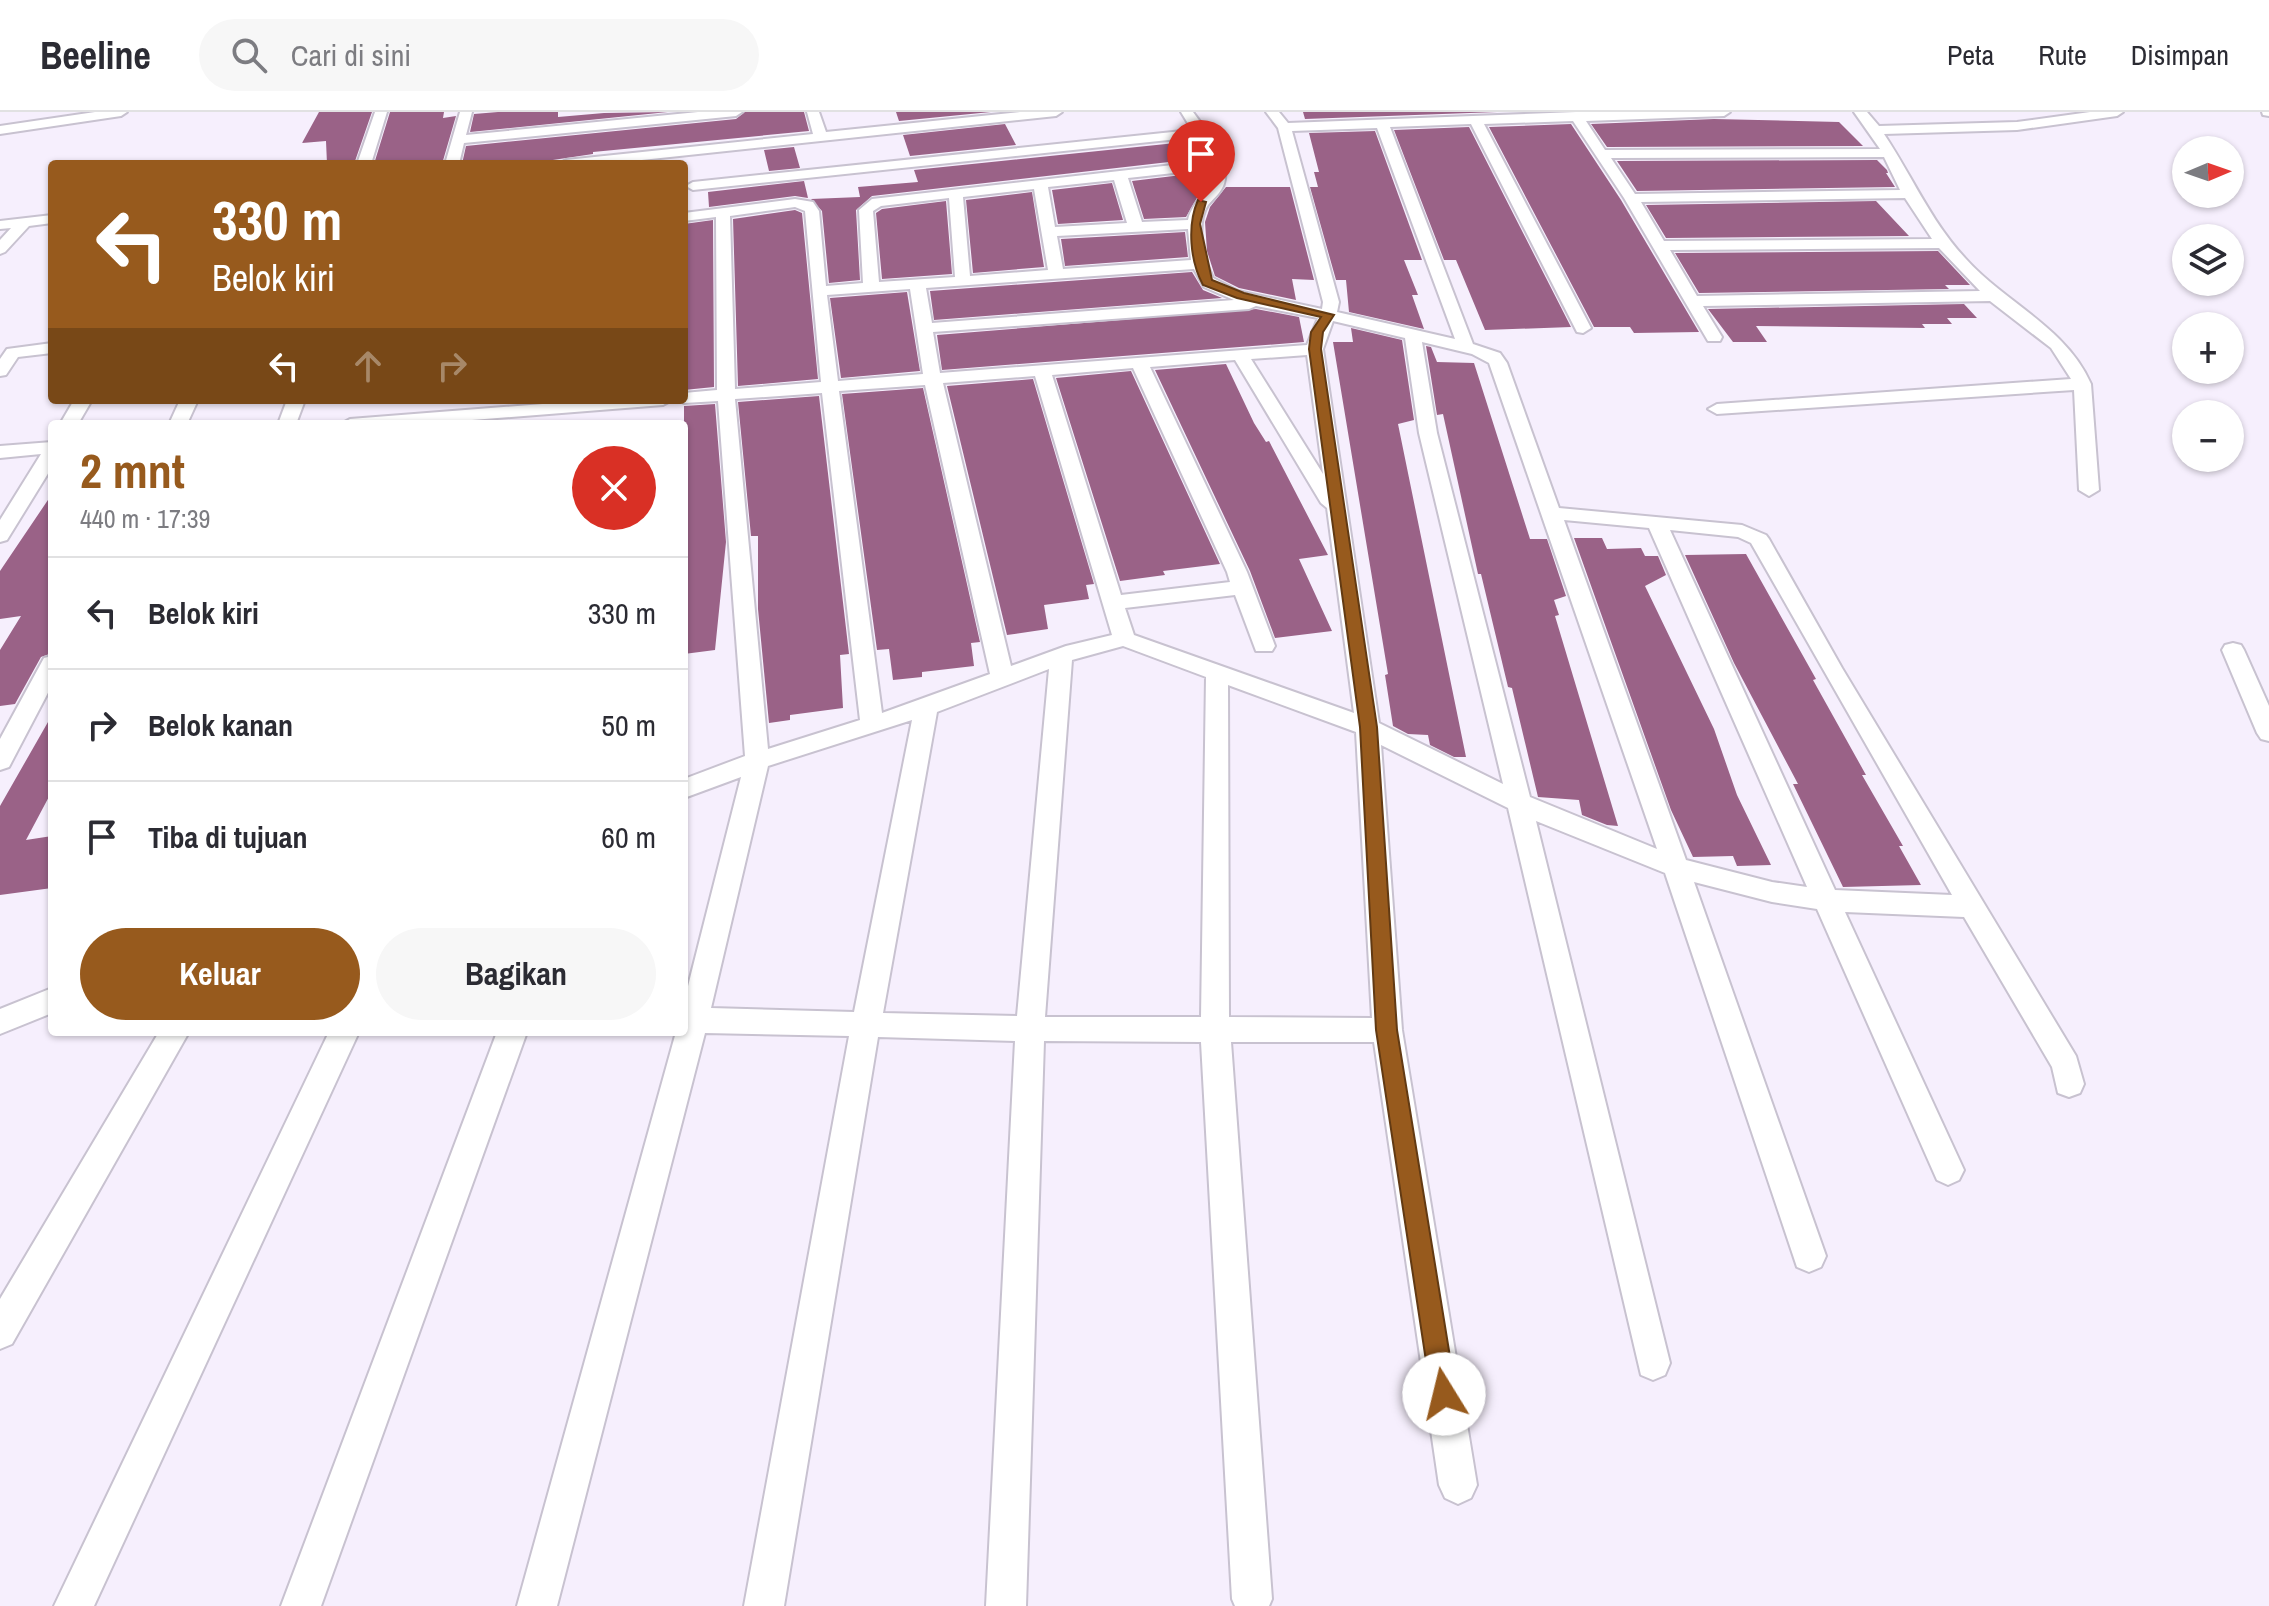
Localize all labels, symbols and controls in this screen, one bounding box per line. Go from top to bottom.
search box [199,19,759,91]
text: Beeline [40,30,151,81]
icon: search [227,33,271,77]
text: Cari di sini [291,35,411,75]
text: Peta [1947,36,1994,74]
text: Rute [2038,36,2087,74]
text: Disimpan [2131,36,2229,74]
pin [1167,120,1235,202]
icon: arrive [1179,132,1223,176]
north arrow [2172,136,2244,208]
map controls [2172,136,2244,472]
text: 330 m [212,182,342,257]
icon: left [80,192,184,296]
button: layers [2172,224,2244,296]
text: Belok kiri [212,254,335,302]
button: + [2172,312,2244,384]
icon: left [262,344,306,388]
icon: ahead [346,344,390,388]
icon: right [430,344,474,388]
button: − [2172,400,2244,472]
text: 2 mnt [80,438,185,503]
button: close [572,446,656,530]
text: 440 m · 17:39 [80,501,210,536]
icon: left [80,591,124,635]
text: Belok kiri [148,593,259,633]
text: 330 m [588,593,656,633]
icon: right [80,703,124,747]
text: Belok kanan [148,705,293,745]
text: 50 m [601,705,656,745]
icon: arrive [80,815,124,859]
text: Tiba di tujuan [148,817,308,857]
text: 60 m [601,817,656,857]
button: Keluar [80,928,360,1020]
button: Bagikan [376,928,656,1020]
position arrow [1402,1352,1486,1436]

